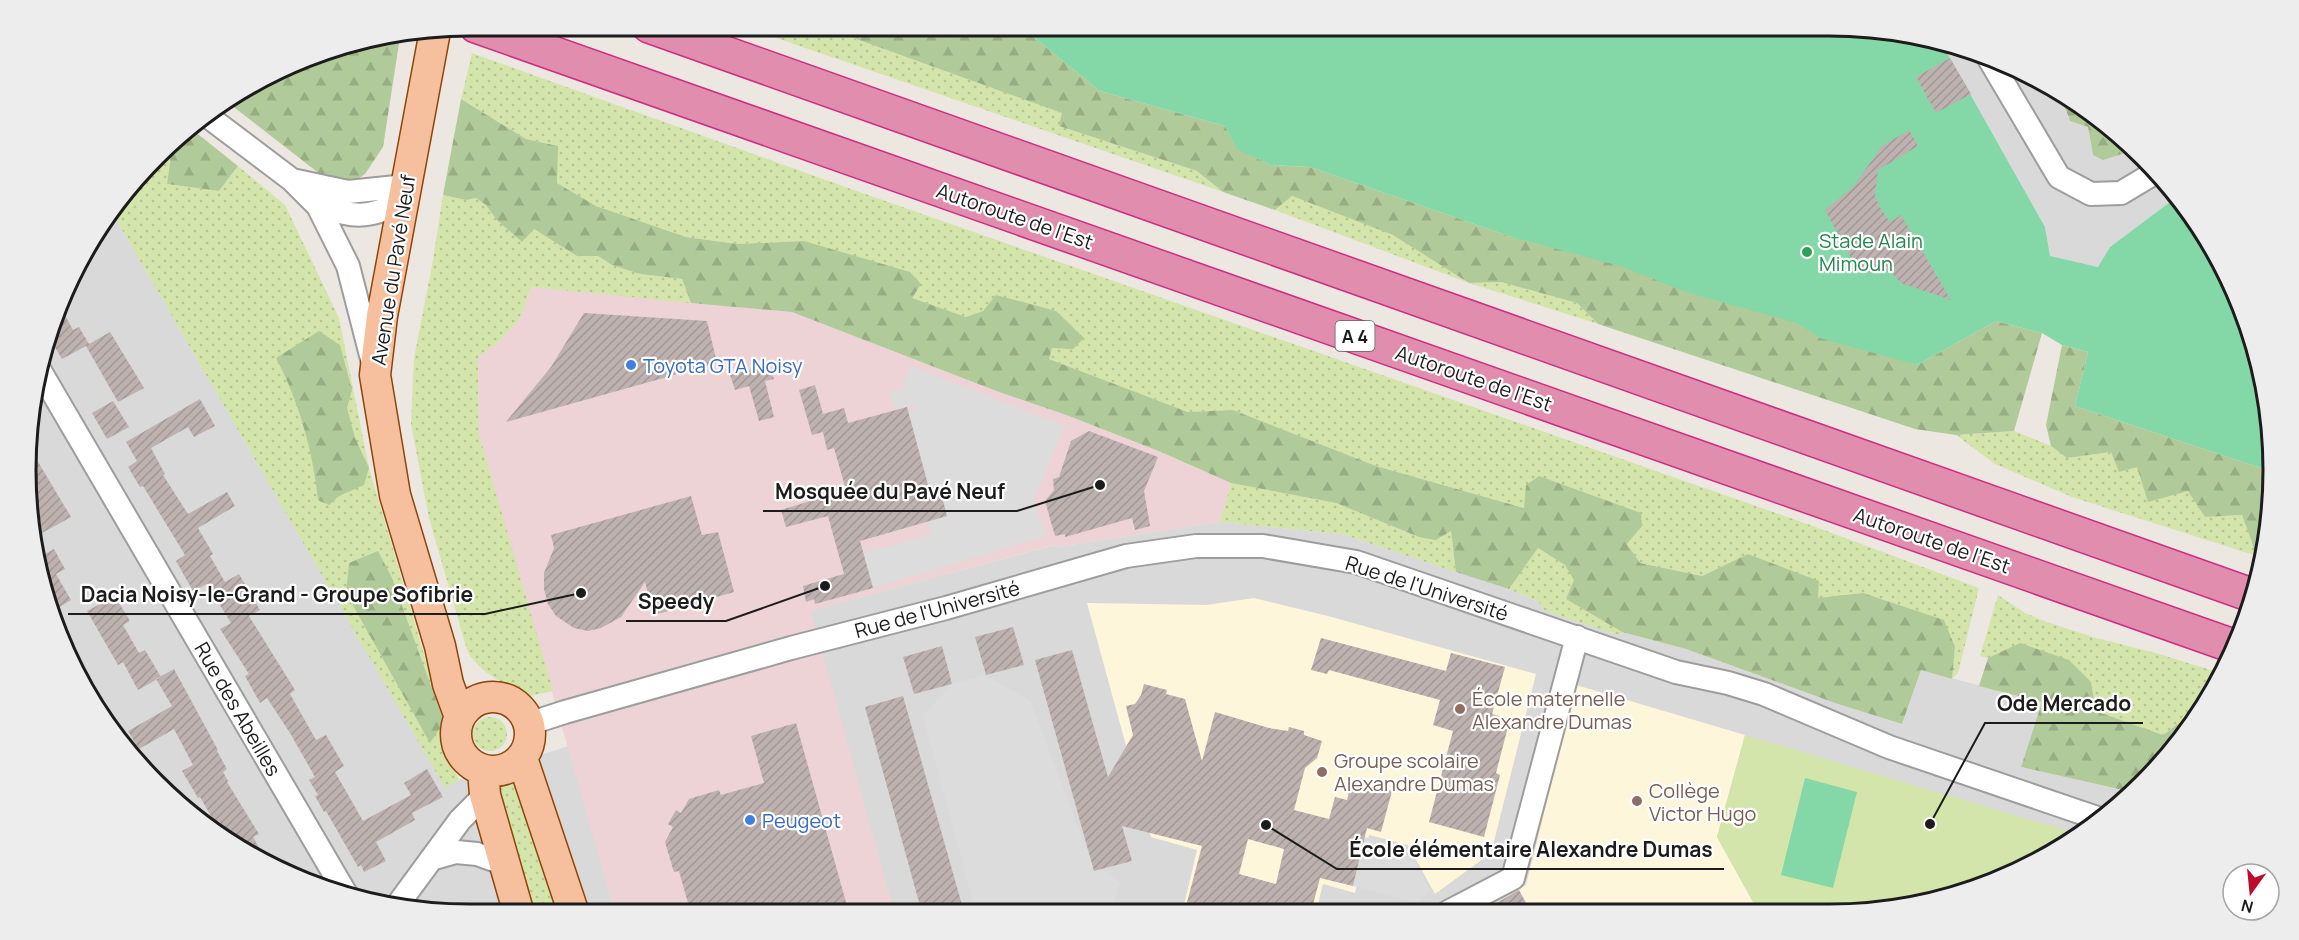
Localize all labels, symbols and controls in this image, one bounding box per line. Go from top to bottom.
street label: Avenue du Pavé Neuf [365,173,421,367]
street label: Autoroute de l’Est [933,177,1097,255]
place label: Stade Alain Mimoun [1819,227,1923,277]
marker: Stade Alain Mimoun [1800,245,1814,259]
road number: A 4 [1336,321,1374,351]
street label: Autoroute de l’Est [1392,339,1556,417]
place label: Toyota GTA Noisy [643,352,803,379]
marker: Toyota GTA Noisy [624,358,638,372]
callout: Mosquée du Pavé Neuf [763,472,1017,511]
text: Mosquée du Pavé Neuf [775,477,1005,505]
street label: Autoroute de l’Est [1850,501,2014,579]
street label: Rue de l'Université [1342,549,1512,627]
street label: Rue de l'Université [852,574,1022,644]
callout: Dacia Noisy-le-Grand - Groupe Sofibrie [68,575,485,614]
text: Dacia Noisy-le-Grand - Groupe Sofibrie [81,580,473,608]
callout: Speedy [626,582,726,621]
text: Speedy [638,587,715,615]
street label: Rue des Abeilles [189,637,287,781]
callout: Ode Mercado [1985,684,2143,723]
place label: École maternelle Alexandre Dumas [1472,685,1632,735]
text: Ode Mercado [1997,689,2131,717]
marker: École maternelle Alexandre Dumas [1453,702,1467,716]
place label: Groupe scolaire Alexandre Dumas [1334,747,1494,797]
marker: Groupe scolaire Alexandre Dumas [1315,765,1329,779]
place label: Collège Victor Hugo [1649,777,1756,827]
marker: Collège Victor Hugo [1630,794,1644,808]
place label: Peugeot [762,807,841,834]
marker: Peugeot [743,813,757,827]
callout: École élémentaire Alexandre Dumas [1337,830,1724,869]
text: École élémentaire Alexandre Dumas [1349,835,1713,863]
north arrow [2221,862,2281,922]
text: N [2239,894,2256,919]

